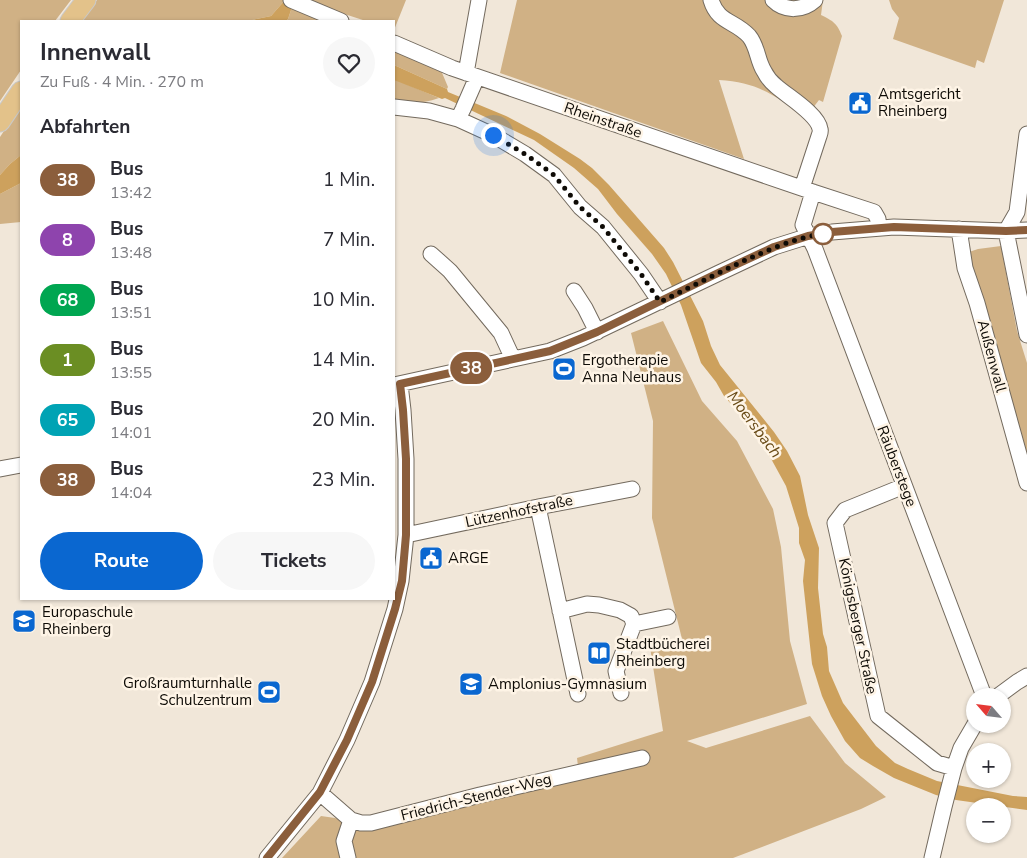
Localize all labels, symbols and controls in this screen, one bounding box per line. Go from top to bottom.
text: Innenwall [40,36,150,68]
button: heart [323,37,375,89]
text: Zu Fuß · 4 Min. · 270 m [40,71,204,93]
place label: Amtsgericht Rheinberg [878,84,961,121]
public building icon: Amtsgericht Rheinberg [847,90,873,116]
street label: Rheinstraße [561,97,645,143]
text: Abfahrten [40,114,130,140]
your location [481,123,506,148]
text: Bus [110,156,143,182]
text: 1 Min. [323,167,375,193]
text: 38 [57,168,78,192]
text: 13:42 [110,182,152,204]
text: Bus [110,216,143,242]
unlabelled marker [812,223,834,245]
text: 7 Min. [323,227,375,253]
text: 8 [62,228,73,252]
text: 13:48 [110,242,152,264]
text: Bus [110,276,143,302]
text: 10 Min. [312,287,375,313]
text: 68 [57,288,78,312]
text: 13:51 [110,302,152,324]
street label: Außenwall [973,318,1011,395]
text: Bus [110,336,143,362]
text: 14 Min. [312,347,375,373]
text: 1 [62,348,73,372]
place label: Ergotherapie Anna Neuhaus [582,350,681,387]
line badge: 38 [448,352,494,384]
text: 38 [460,356,482,380]
sports icon: Ergotherapie Anna Neuhaus [551,356,577,382]
text: 13:55 [110,362,152,384]
water label: Moersbach [722,387,787,463]
text: Bus [110,396,143,422]
text: 20 Min. [312,407,375,433]
text: 65 [57,408,78,432]
text: 14:01 [110,422,152,444]
street label: Räuberstege [872,423,922,509]
text: Bus [110,456,143,482]
text: 23 Min. [312,467,375,493]
text: 38 [57,468,78,492]
text: 14:04 [110,482,152,504]
street label: Lützenhofstraße [463,490,575,532]
button: Route [40,532,203,590]
button: Tickets [213,532,375,590]
public building icon: ARGE [418,545,444,571]
place label: ARGE [448,548,489,568]
street label: Königsberger Straße [834,556,882,696]
place label: Europaschule Rheinberg [42,602,133,639]
school or university icon: Europaschule Rheinberg [11,608,37,634]
place label: Stadtbücherei Rheinberg [616,634,710,671]
library icon: Stadtbücherei Rheinberg [586,640,612,666]
school or university icon: Amplonius-Gymnasium [458,671,484,697]
place label: Großraumturnhalle Schulzentrum [123,673,252,710]
place label: Amplonius-Gymnasium [488,674,647,694]
sports icon: Großraumturnhalle Schulzentrum [256,679,282,705]
north arrow [966,688,1011,732]
map controls [966,688,1011,843]
button: + [966,743,1011,788]
street label: Friedrich-Stender-Weg [399,769,553,825]
button: − [966,798,1011,843]

